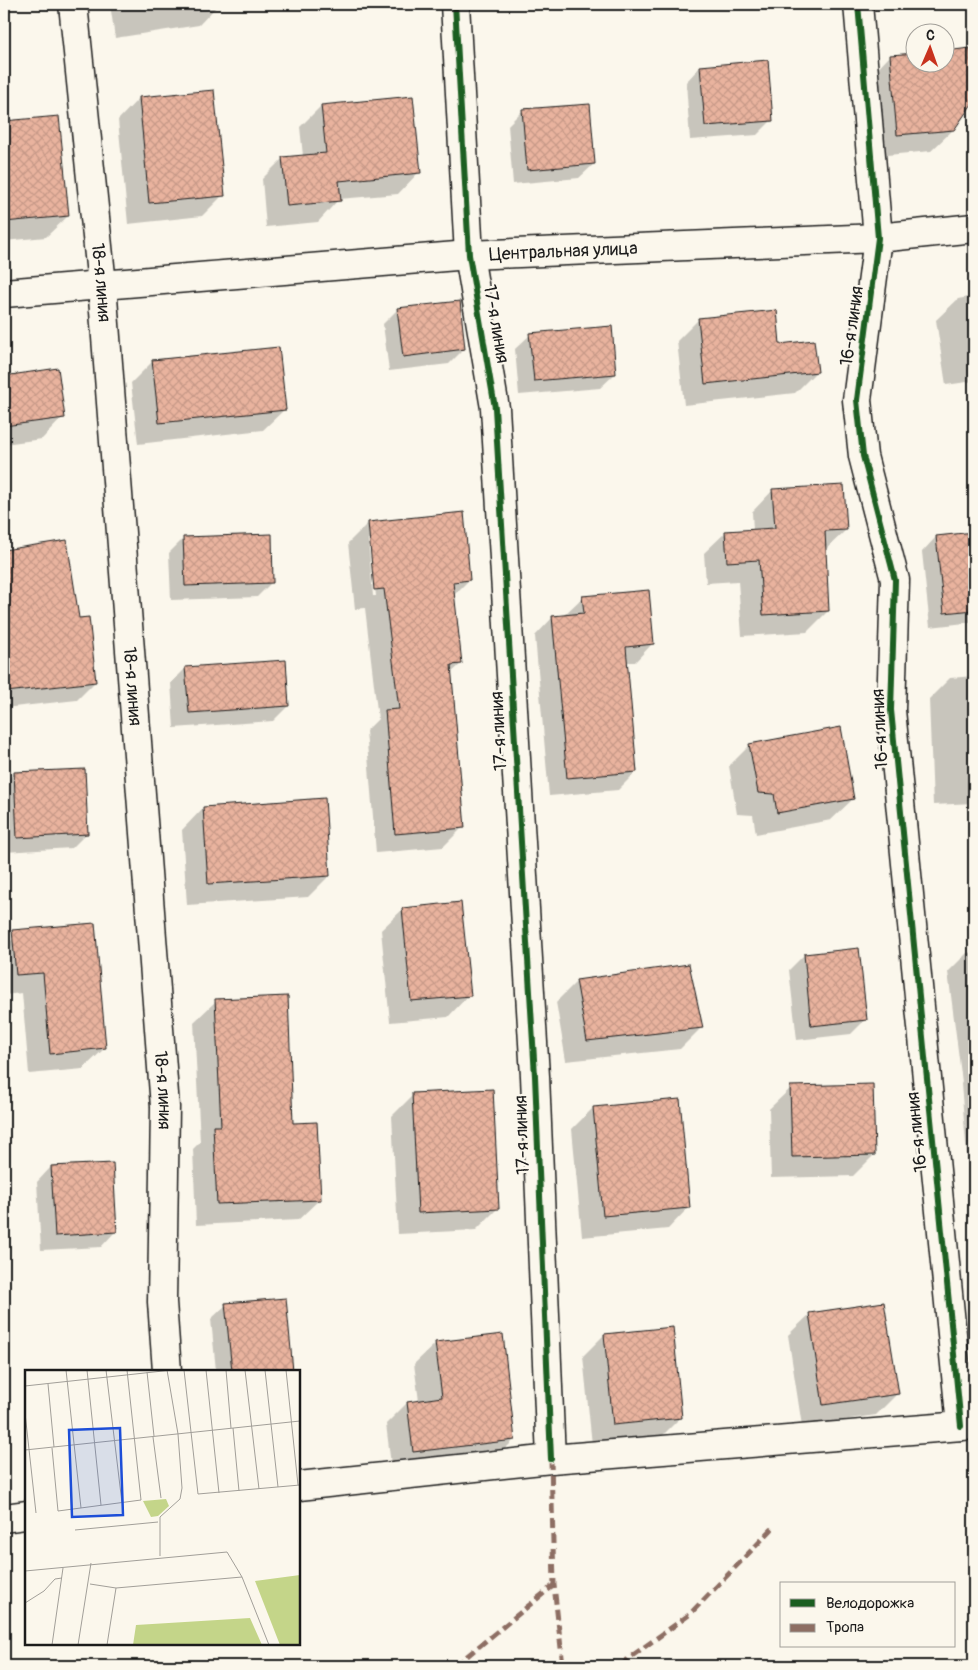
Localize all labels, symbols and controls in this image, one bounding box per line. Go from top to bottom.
north arrow [906,22,956,72]
text: С [926,27,935,44]
street label: Центральная улица [489,236,638,266]
street label: 18-я линия [86,242,116,323]
street label: 17-я линия [478,283,514,365]
street label: 16-я линия [835,285,869,367]
street label: 18-я линия [118,646,147,727]
street label: 16-я линия [866,688,894,770]
street label: 17-я линия [485,691,513,771]
street label: 18-я линия [149,1050,177,1130]
street label: 16-я линия [901,1091,933,1173]
street label: 17-я линия [509,1095,535,1175]
inset map [25,1370,300,1645]
legend [780,1582,956,1648]
text: Велодорожка [826,1594,914,1613]
text: Тропа [826,1618,864,1637]

